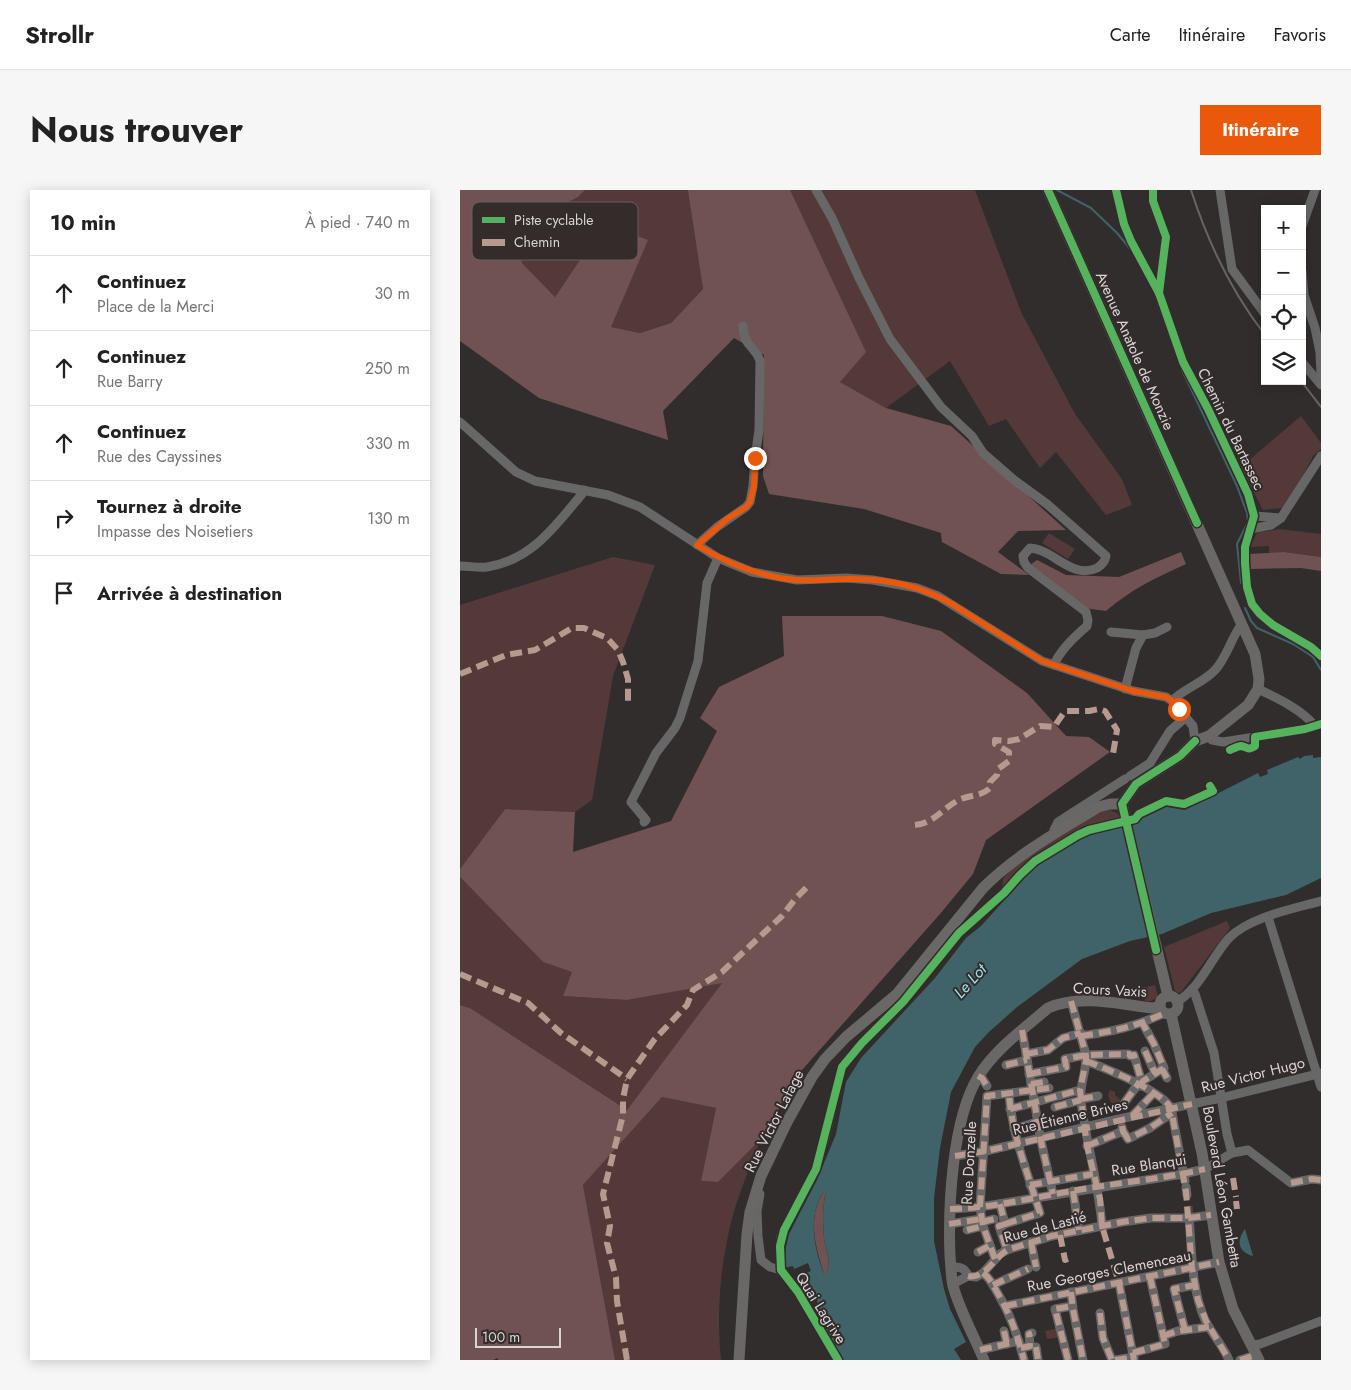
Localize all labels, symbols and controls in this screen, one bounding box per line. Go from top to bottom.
text: Strollr [25,17,94,52]
text: Carte [1110,22,1151,48]
text: Itinéraire [1179,22,1245,48]
text: Favoris [1273,22,1326,48]
text: Nous trouver [30,105,243,155]
button: Itinéraire [1200,105,1321,155]
legend [472,202,638,260]
map controls [1261,205,1306,385]
button: + [1261,205,1306,250]
text: 10 min [50,208,116,238]
text: Piste cyclable [514,210,593,230]
text: À pied · 740 m [305,211,410,234]
text: Chemin [514,232,560,252]
button: − [1261,250,1306,295]
text: Continuez [97,268,186,295]
street label: Avenue Anatole de Monzie [1090,268,1180,434]
icon: ahead [50,279,78,307]
text: 30 m [374,282,410,305]
text: Place de la Merci [97,295,214,318]
button: locate [1261,295,1306,340]
button: layers [1261,340,1306,385]
text: Continuez [97,343,186,370]
icon: ahead [50,354,78,382]
text: 250 m [365,357,410,380]
street label: Chemin du Bartassec [1192,364,1270,494]
text: Rue Barry [97,370,163,393]
text: Continuez [97,418,186,445]
icon: ahead [50,429,78,457]
text: 330 m [366,432,410,455]
text: Rue des Cayssines [97,445,222,468]
route end [744,447,767,470]
text: Tournez à droite [97,493,242,520]
icon: right [50,504,78,532]
text: 130 m [367,507,410,530]
text: Impasse des Noisetiers [97,520,253,543]
icon: arrive [50,579,78,607]
text: Arrivée à destination [97,580,282,607]
route start [1168,698,1191,721]
water label: Le Lot [948,958,992,1003]
street label: Cours Vaxis [1073,977,1147,1003]
street label: Rue Victor Hugo [1199,1051,1307,1099]
street label: Rue Victor Lafage [739,1066,809,1176]
street label: Rue Étienne Brives [1010,1093,1130,1141]
street label: Boulevard Léon Gambetta [1197,1104,1247,1270]
street label: Rue Donzelle [956,1120,982,1205]
street label: Rue Blanqui [1110,1148,1188,1182]
street label: Rue de Lastié [1001,1205,1089,1249]
street label: Rue Georges Clemenceau [1025,1244,1193,1298]
street label: Quai Lagrive [790,1268,852,1348]
scale bar [475,1325,561,1348]
text: 100 m [482,1327,520,1347]

